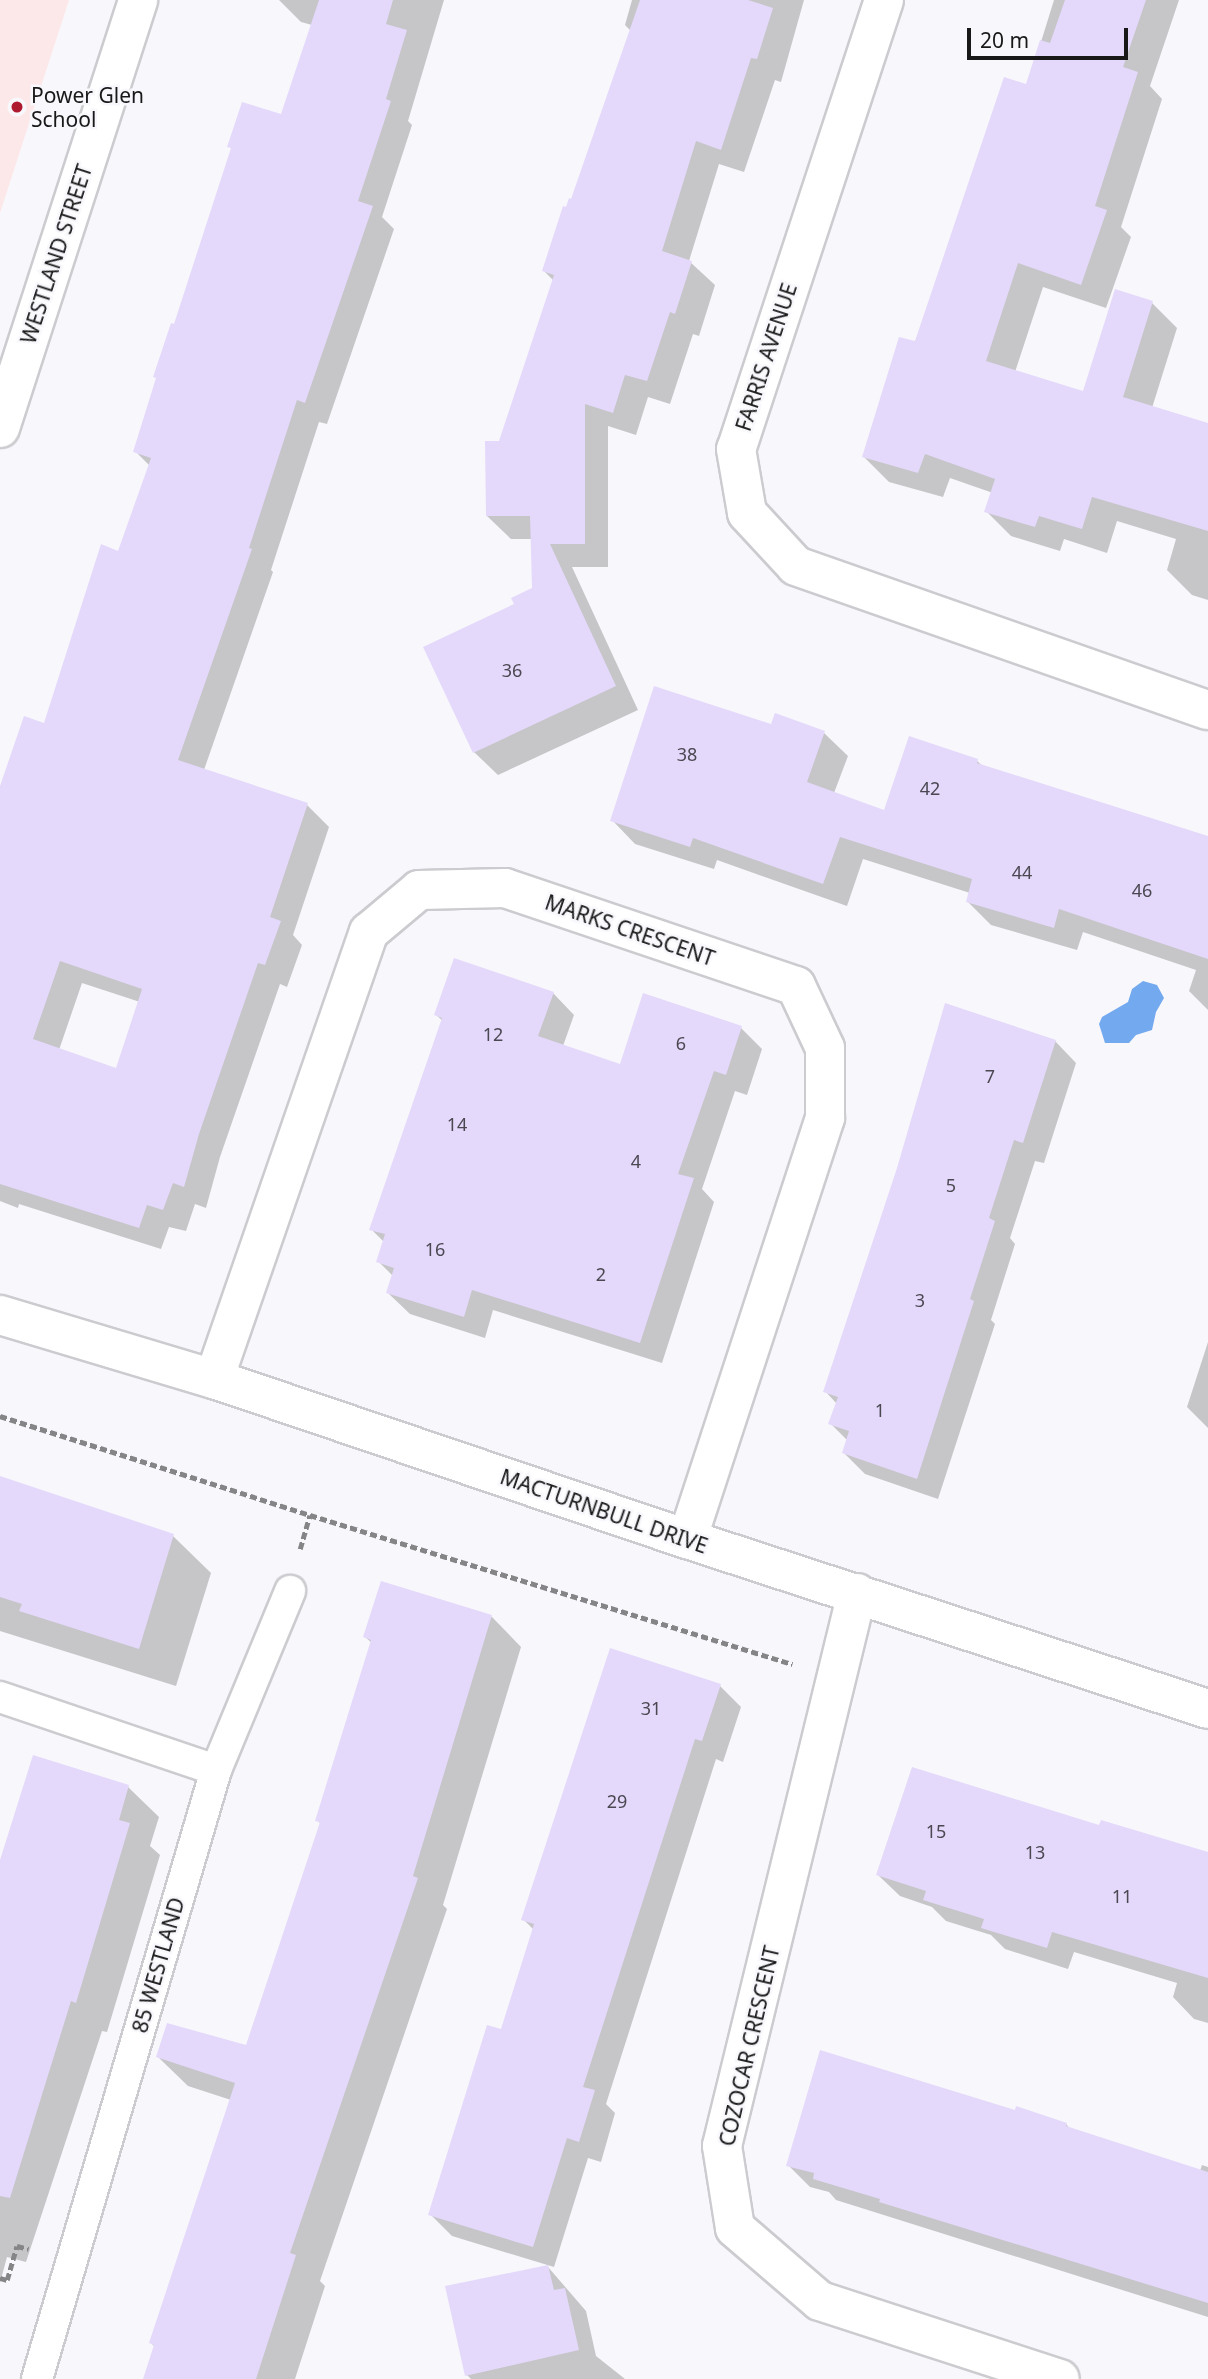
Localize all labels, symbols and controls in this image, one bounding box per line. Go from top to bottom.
scale bar [970,14,1131,58]
text: 20 m [980,26,1029,54]
place label: Power Glen School [31,82,144,132]
marker: Power Glen School [9,99,25,115]
street label: WESTLAND STREET [15,161,97,347]
street label: FARRIS AVENUE [730,280,802,434]
house number: 36 [502,659,522,681]
house number: 38 [677,743,697,765]
house number: 42 [920,777,940,799]
house number: 44 [1012,861,1032,883]
house number: 46 [1132,879,1152,901]
street label: MARKS CRESCENT [542,889,718,971]
house number: 12 [483,1023,503,1045]
house number: 6 [676,1032,686,1054]
house number: 7 [985,1065,995,1087]
house number: 14 [447,1113,467,1135]
house number: 4 [631,1150,641,1172]
house number: 5 [946,1174,956,1196]
house number: 16 [425,1238,445,1260]
house number: 2 [596,1263,606,1285]
house number: 3 [915,1289,925,1311]
house number: 1 [875,1399,885,1421]
street label: MACTURNBULL DRIVE [497,1464,711,1558]
house number: 31 [641,1697,661,1719]
house number: 29 [607,1790,627,1812]
house number: 15 [926,1820,946,1842]
house number: 13 [1025,1841,1045,1863]
house number: 11 [1112,1885,1132,1907]
street label: 85 WESTLAND [127,1894,189,2036]
street label: COZOCAR CRESCENT [714,1943,784,2149]

